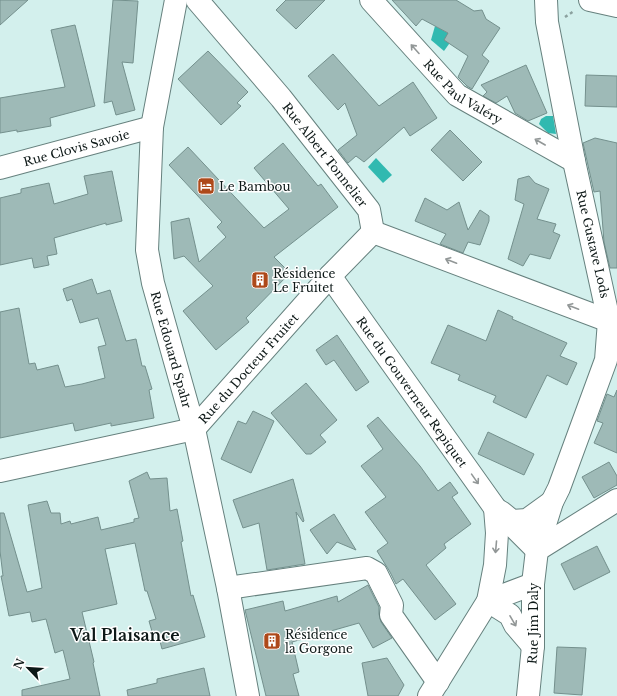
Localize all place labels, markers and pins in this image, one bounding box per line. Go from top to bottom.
hotel icon: Le Bambou [196,176,216,196]
place label: Le Bambou [219,179,291,194]
place label: Résidence Le Fruitet [273,266,335,295]
building icon: Résidence Le Fruitet [250,270,270,290]
place label: Résidence la Gorgone [285,627,353,656]
building icon: Résidence la Gorgone [262,631,282,651]

